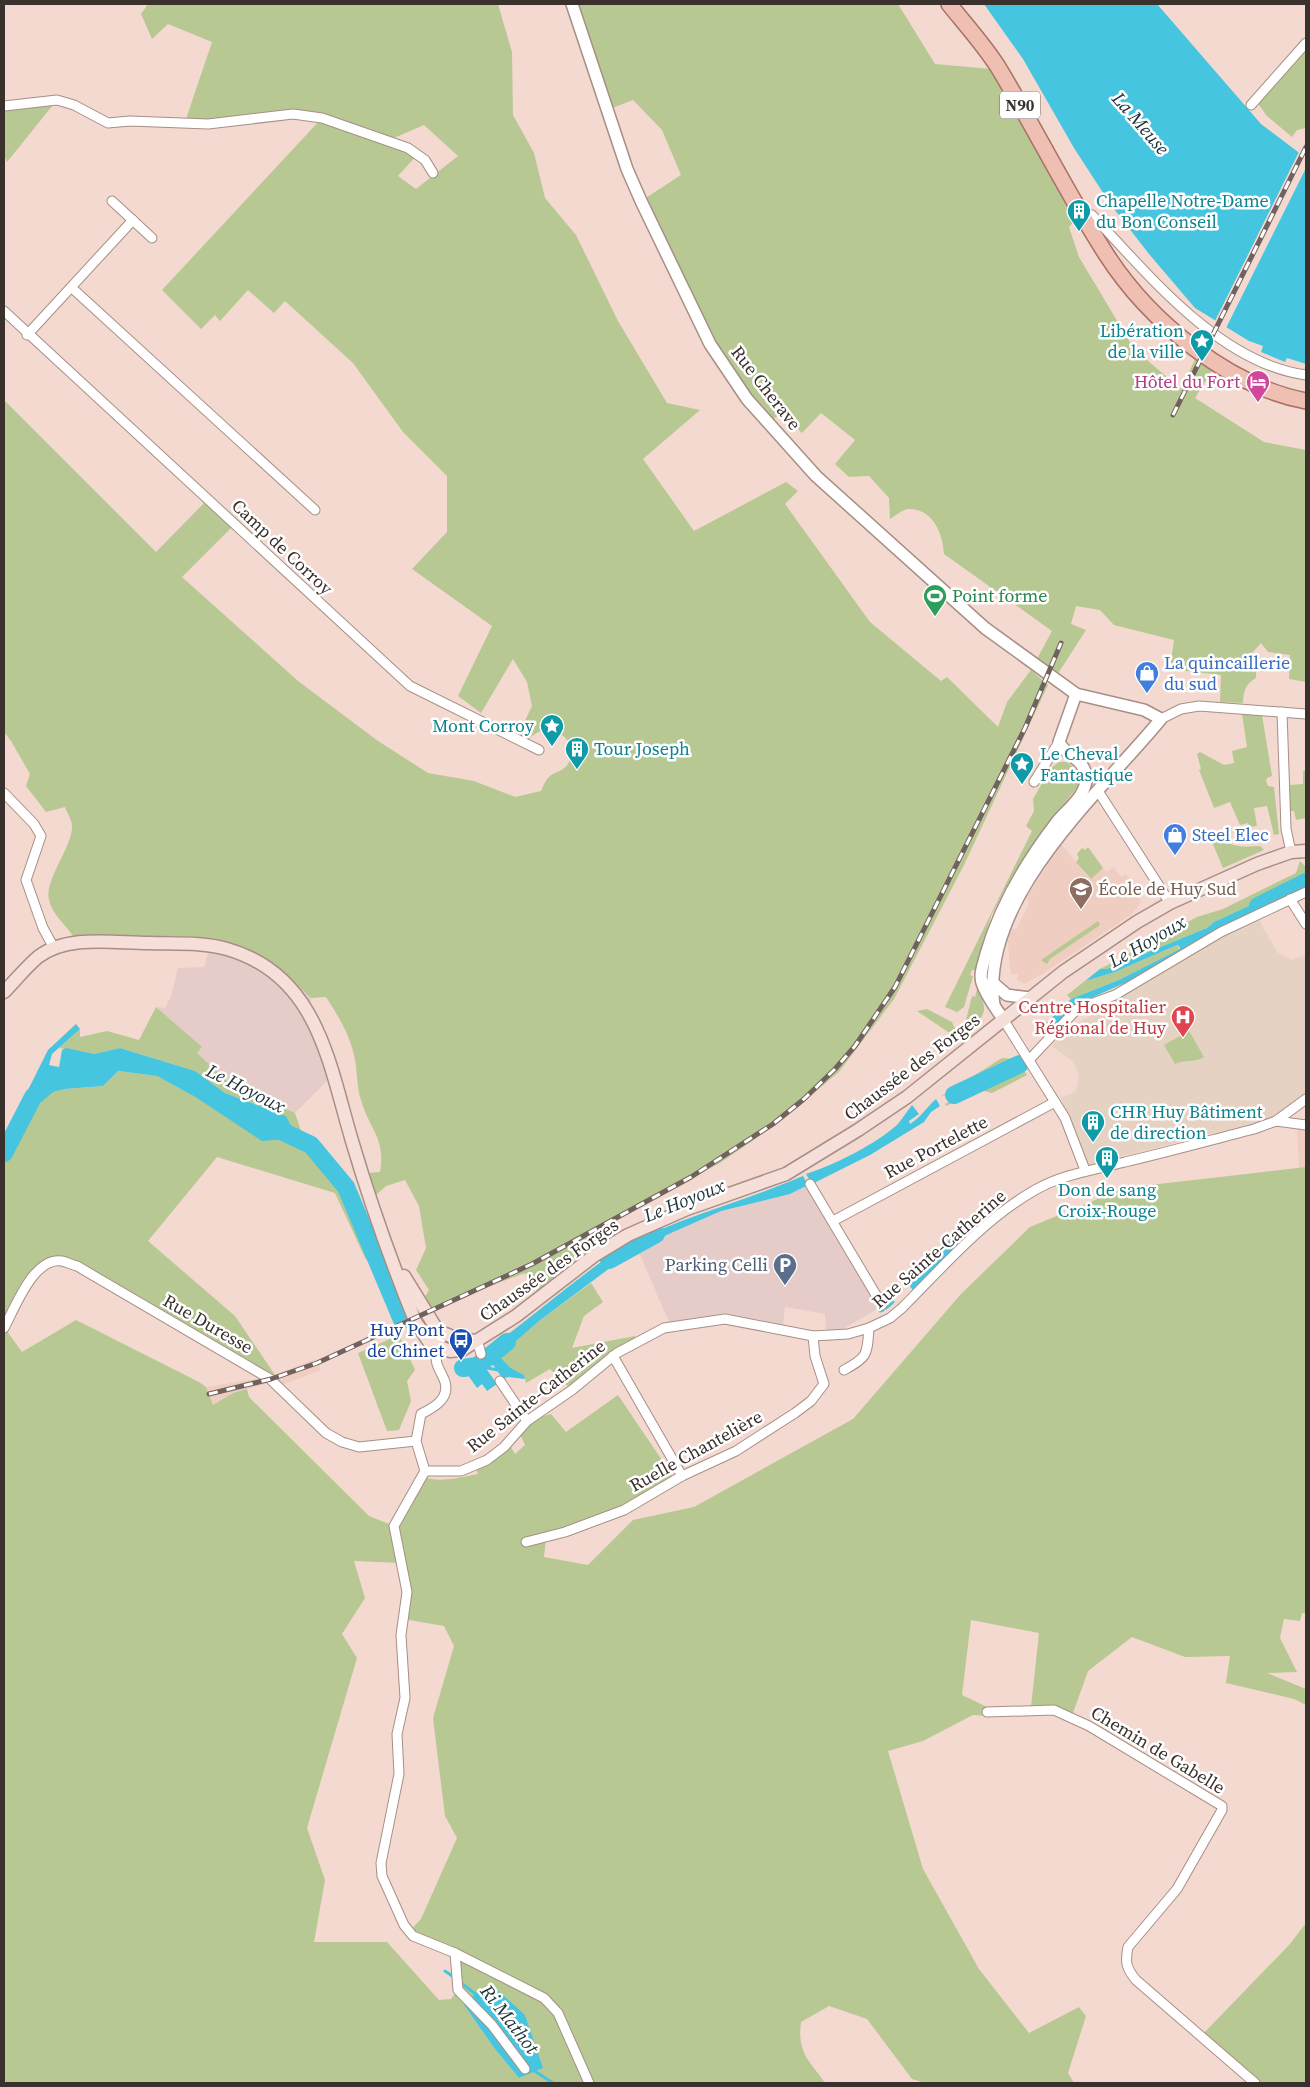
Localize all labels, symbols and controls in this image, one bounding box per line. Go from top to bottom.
water label: La Meuse [1106,85,1176,160]
road number: N90 [1000,92,1040,118]
place label: Chapelle Notre-Dame du Bon Conseil [1096,188,1269,234]
building icon: Chapelle Notre-Dame du Bon Conseil [1066,198,1092,232]
place label: Libération de la ville [1100,318,1184,364]
place icon: Libération de la ville [1189,328,1215,362]
street label: Rue Cherave [726,340,807,435]
place label: Hôtel du Fort [1134,369,1240,394]
hotel icon: Hôtel du Fort [1245,369,1271,403]
street label: Camp de Corroy [226,493,339,601]
sports icon: Point forme [922,583,948,617]
place label: Point forme [952,583,1047,608]
place label: La quincaillerie du sud [1164,650,1290,696]
shop icon: La quincaillerie du sud [1134,660,1160,694]
place label: Mont Corroy [432,713,535,738]
place icon: Mont Corroy [539,713,565,747]
building icon: Tour Joseph [564,736,590,770]
place label: Tour Joseph [594,736,690,761]
place label: Le Cheval Fantastique [1040,741,1133,787]
place icon: Le Cheval Fantastique [1009,751,1035,785]
shop icon: Steel Elec [1162,822,1188,856]
place label: Steel Elec [1192,822,1269,847]
school or university icon: École de Huy Sud [1068,876,1094,910]
place label: École de Huy Sud [1098,876,1237,901]
water label: Le Hoyoux [1103,908,1191,974]
place label: Centre Hospitalier Régional de Huy [1018,994,1167,1040]
hospital icon: Centre Hospitalier Régional de Huy [1170,1004,1196,1038]
street label: Chaussée des Forges [838,1007,985,1126]
water label: Le Hoyoux [201,1057,291,1119]
place label: CHR Huy Bâtiment de direction [1110,1099,1263,1145]
street label: Rue Portelette [880,1109,992,1184]
building icon: CHR Huy Bâtiment de direction [1080,1109,1106,1143]
building icon: Don de sang Croix-Rouge [1094,1145,1120,1179]
water label: Le Hoyoux [639,1172,729,1228]
place label: Don de sang Croix-Rouge [1058,1177,1156,1223]
street label: Rue Sainte-Catherine [866,1183,1011,1314]
street label: Chaussée des Forges [474,1212,623,1327]
place label: Parking Celli [665,1252,768,1277]
parking icon: Parking Celli [772,1252,798,1286]
street label: Rue Duresse [159,1288,258,1359]
place label: Huy Pont de Chinet [367,1317,444,1363]
bus stop icon: Huy Pont de Chinet [448,1327,474,1361]
street label: Rue Sainte-Catherine [461,1333,610,1458]
street label: Ruelle Chantelière [625,1404,767,1497]
street label: Chemin de Gabelle [1087,1700,1230,1800]
water label: Ri Mathot [474,1978,546,2060]

